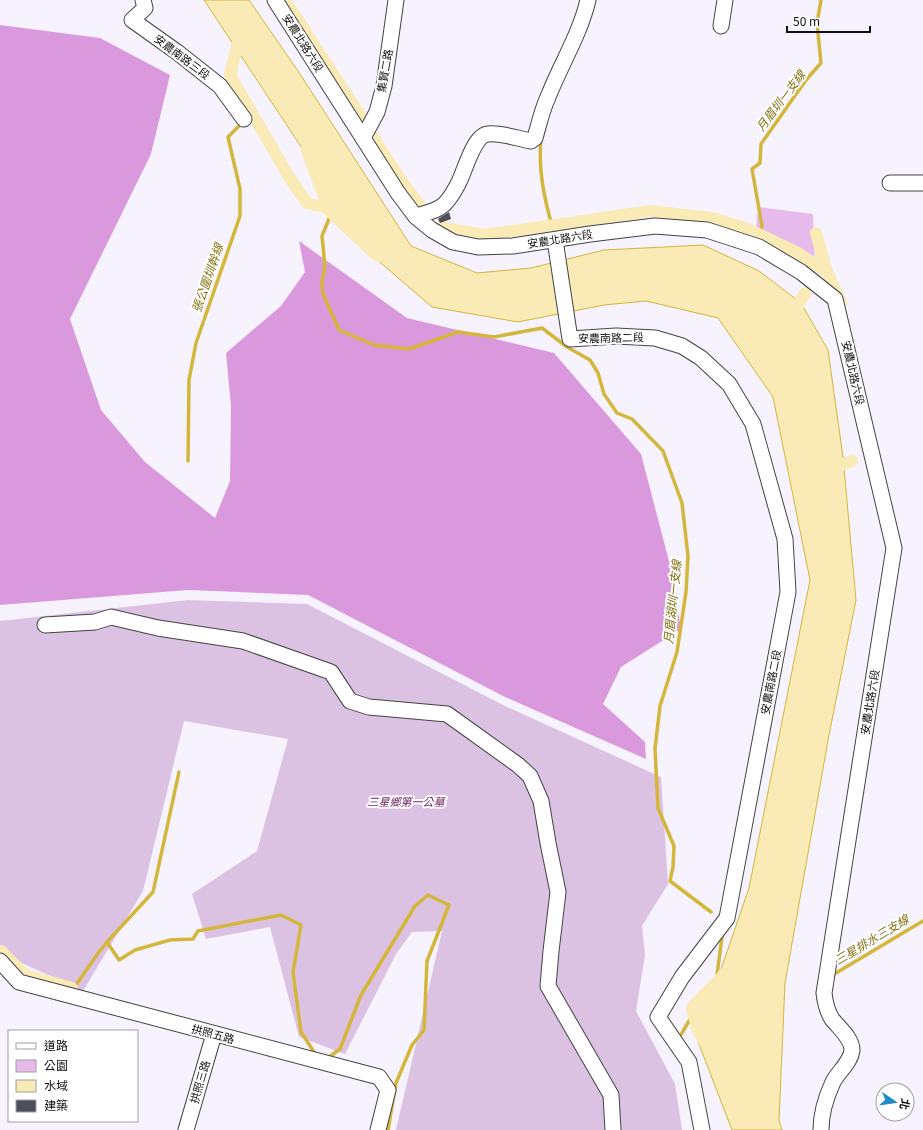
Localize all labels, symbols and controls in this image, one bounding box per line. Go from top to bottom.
scale bar [787,8,870,34]
street label: 安農北路六段 [280,10,328,75]
text: 50 m [793,12,820,29]
street label: 安農南路三段 [151,30,214,82]
street label: 集賢二路 [372,48,396,94]
water label: 月眉圳一支線 [751,65,809,134]
street label: 安農北路六段 [526,225,594,251]
water label: 張公圍圳幹線 [187,239,227,314]
street label: 安農南路二段 [578,328,644,346]
street label: 安農北路六段 [839,339,869,407]
water label: 月眉湖圳一支線 [659,557,685,645]
street label: 安農南路二段 [756,648,784,716]
street label: 安農北路六段 [856,668,882,736]
park label: 三星鄉第一公墓 [368,793,446,809]
water label: 三星排水三支線 [831,909,913,968]
street label: 拱照五路 [190,1020,237,1046]
legend [8,1030,138,1122]
text: 道路 [44,1036,68,1053]
text: 公園 [44,1056,68,1073]
street label: 拱照三路 [185,1058,213,1105]
text: 水域 [44,1076,68,1093]
north arrow [875,1082,915,1122]
text: 建築 [44,1096,68,1113]
text: 北 [897,1097,915,1112]

